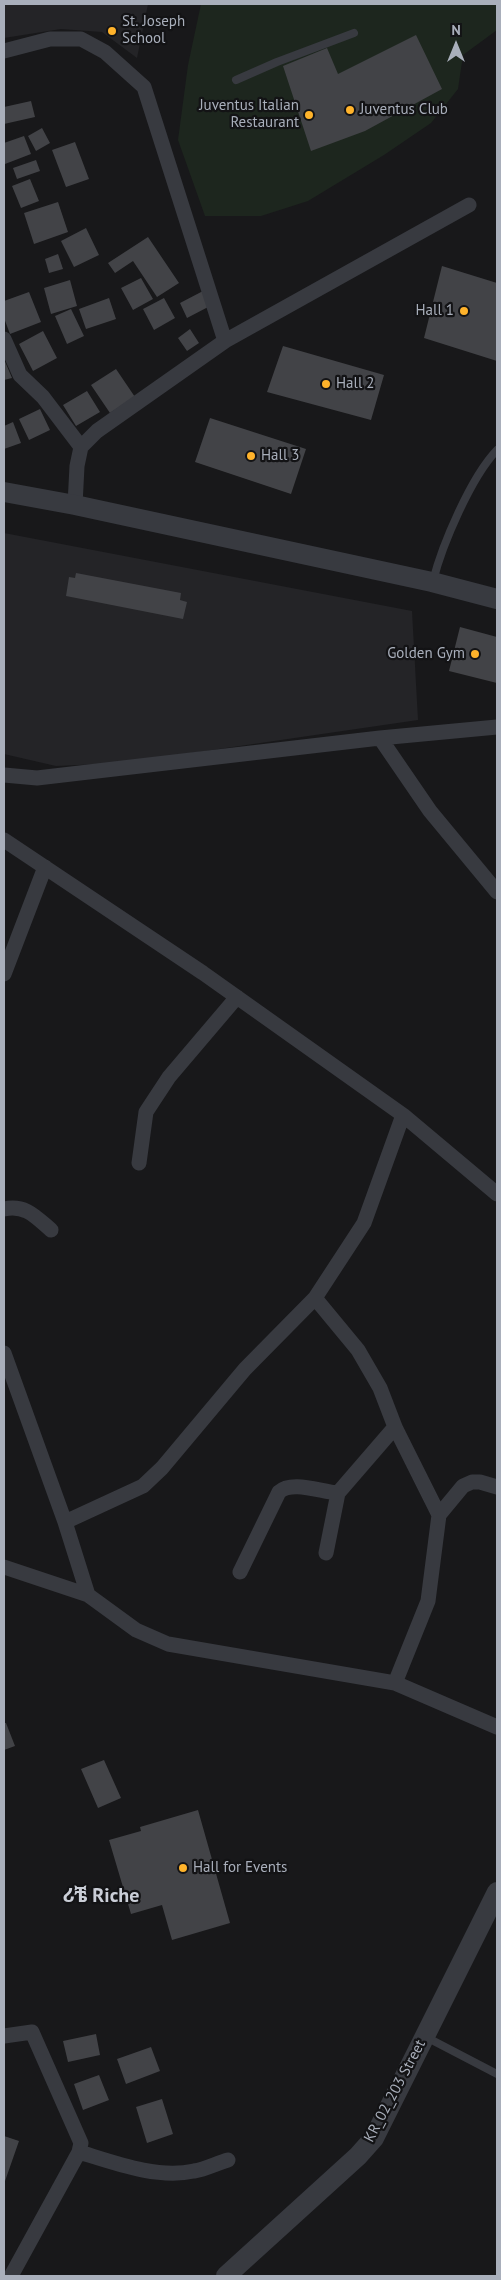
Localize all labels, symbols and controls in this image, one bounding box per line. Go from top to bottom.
place label: St. Joseph School [122,13,185,48]
north arrow [431,20,481,70]
text: N [451,21,461,39]
marker: St. Joseph School [106,25,118,37]
place label: Juventus Italian Restaurant [199,97,299,132]
place label: Juventus Club [360,101,448,119]
marker: Juventus Club [344,104,356,116]
marker: Juventus Italian Restaurant [303,109,315,121]
place label: Hall 1 [416,302,454,320]
marker: Hall 1 [458,305,470,317]
place label: Hall 2 [336,375,374,393]
marker: Hall 2 [320,378,332,390]
place label: Hall 3 [261,447,299,465]
marker: Hall 3 [245,450,257,462]
place label: Golden Gym [387,645,465,663]
marker: Golden Gym [469,648,481,660]
place label: Hall for Events [193,1859,287,1877]
marker: Hall for Events [177,1862,189,1874]
district label: ሪቼ Riche [63,1884,139,1908]
street label: KR_02_203 Street [360,2037,430,2145]

